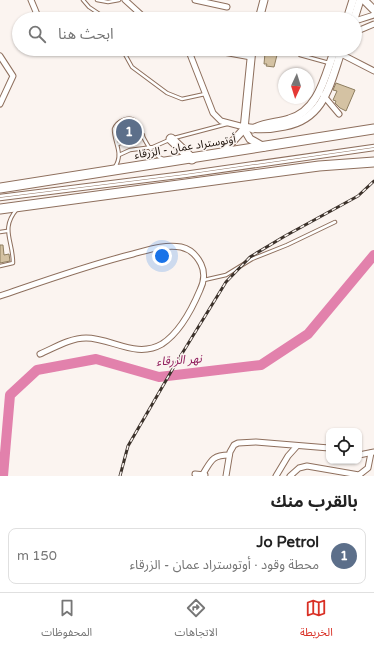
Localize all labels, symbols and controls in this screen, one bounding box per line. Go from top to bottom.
search box [12,12,362,56]
icon: search [26,23,48,45]
text: ابحث هنا [58,25,114,43]
north arrow [278,68,314,104]
pin: 1 [116,117,142,147]
street label: أوتوستراد عمان - الزرقاء [133,132,237,161]
your location [152,246,172,266]
water label: نهر الزرقاء [156,351,204,369]
map controls [326,428,362,464]
button: locate [326,428,362,464]
text: بالقرب منك [271,491,358,512]
text: Jo Petrol [257,533,319,551]
text: 150 m [17,548,57,564]
text: 1 [340,548,348,564]
text: محطة وقود · أوتوستراد عمان - الزرقاء [130,557,319,573]
tab: المحفوظات [41,597,92,644]
tab: الاتجاهات [175,597,218,644]
tab: الخريطة [300,597,333,644]

